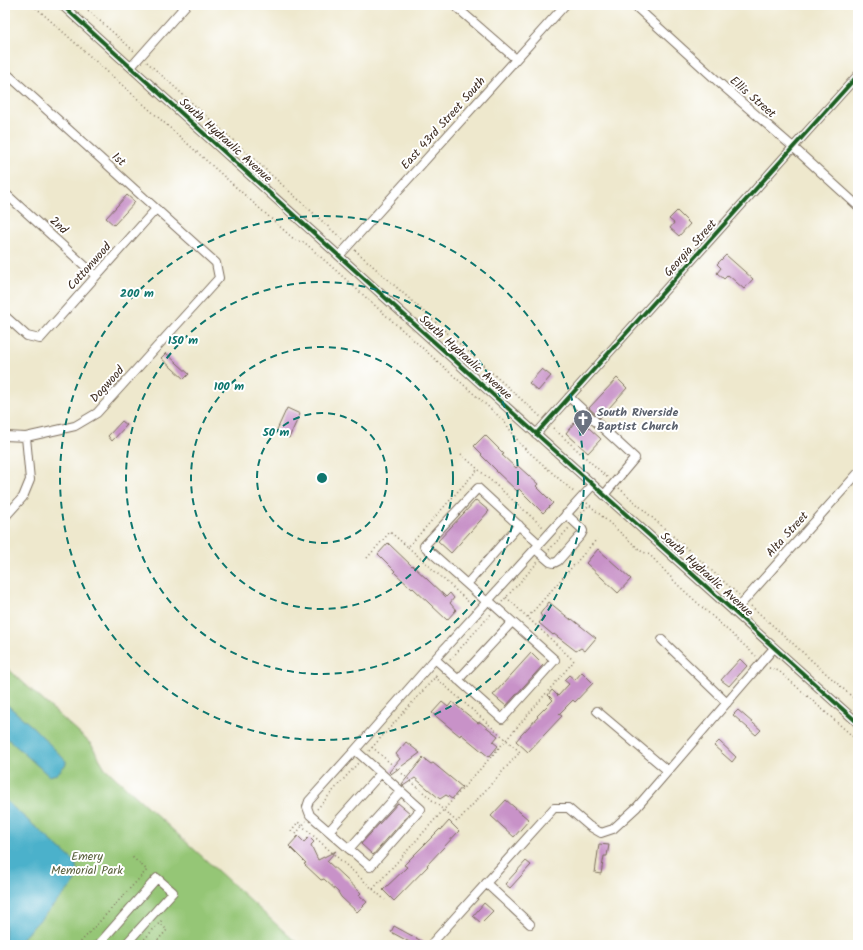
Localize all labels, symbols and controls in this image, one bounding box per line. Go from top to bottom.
street label: Ellis Street [725,72,780,123]
street label: East 43rd Street South [396,73,490,174]
street label: South Hydraulic Avenue [175,93,277,188]
street label: 1st [107,148,130,171]
street label: 2nd [45,212,73,240]
street label: Georgia Street [659,215,722,281]
street label: Cottonwood [63,237,117,294]
text: 200 m [120,284,154,303]
street label: South Hydraulic Avenue [415,310,517,405]
text: 150 m [168,331,198,350]
street label: Dogwood [86,361,130,407]
text: 100 m [214,377,244,396]
place label: South Riverside Baptist Church [597,403,679,436]
church icon: South Riverside Baptist Church [572,408,594,436]
text: 50 m [262,423,290,442]
centre of rings [315,471,329,485]
street label: Alta Street [762,507,813,561]
street label: South Hydraulic Avenue [656,527,758,622]
park label: Emery Memorial Park [51,847,123,880]

